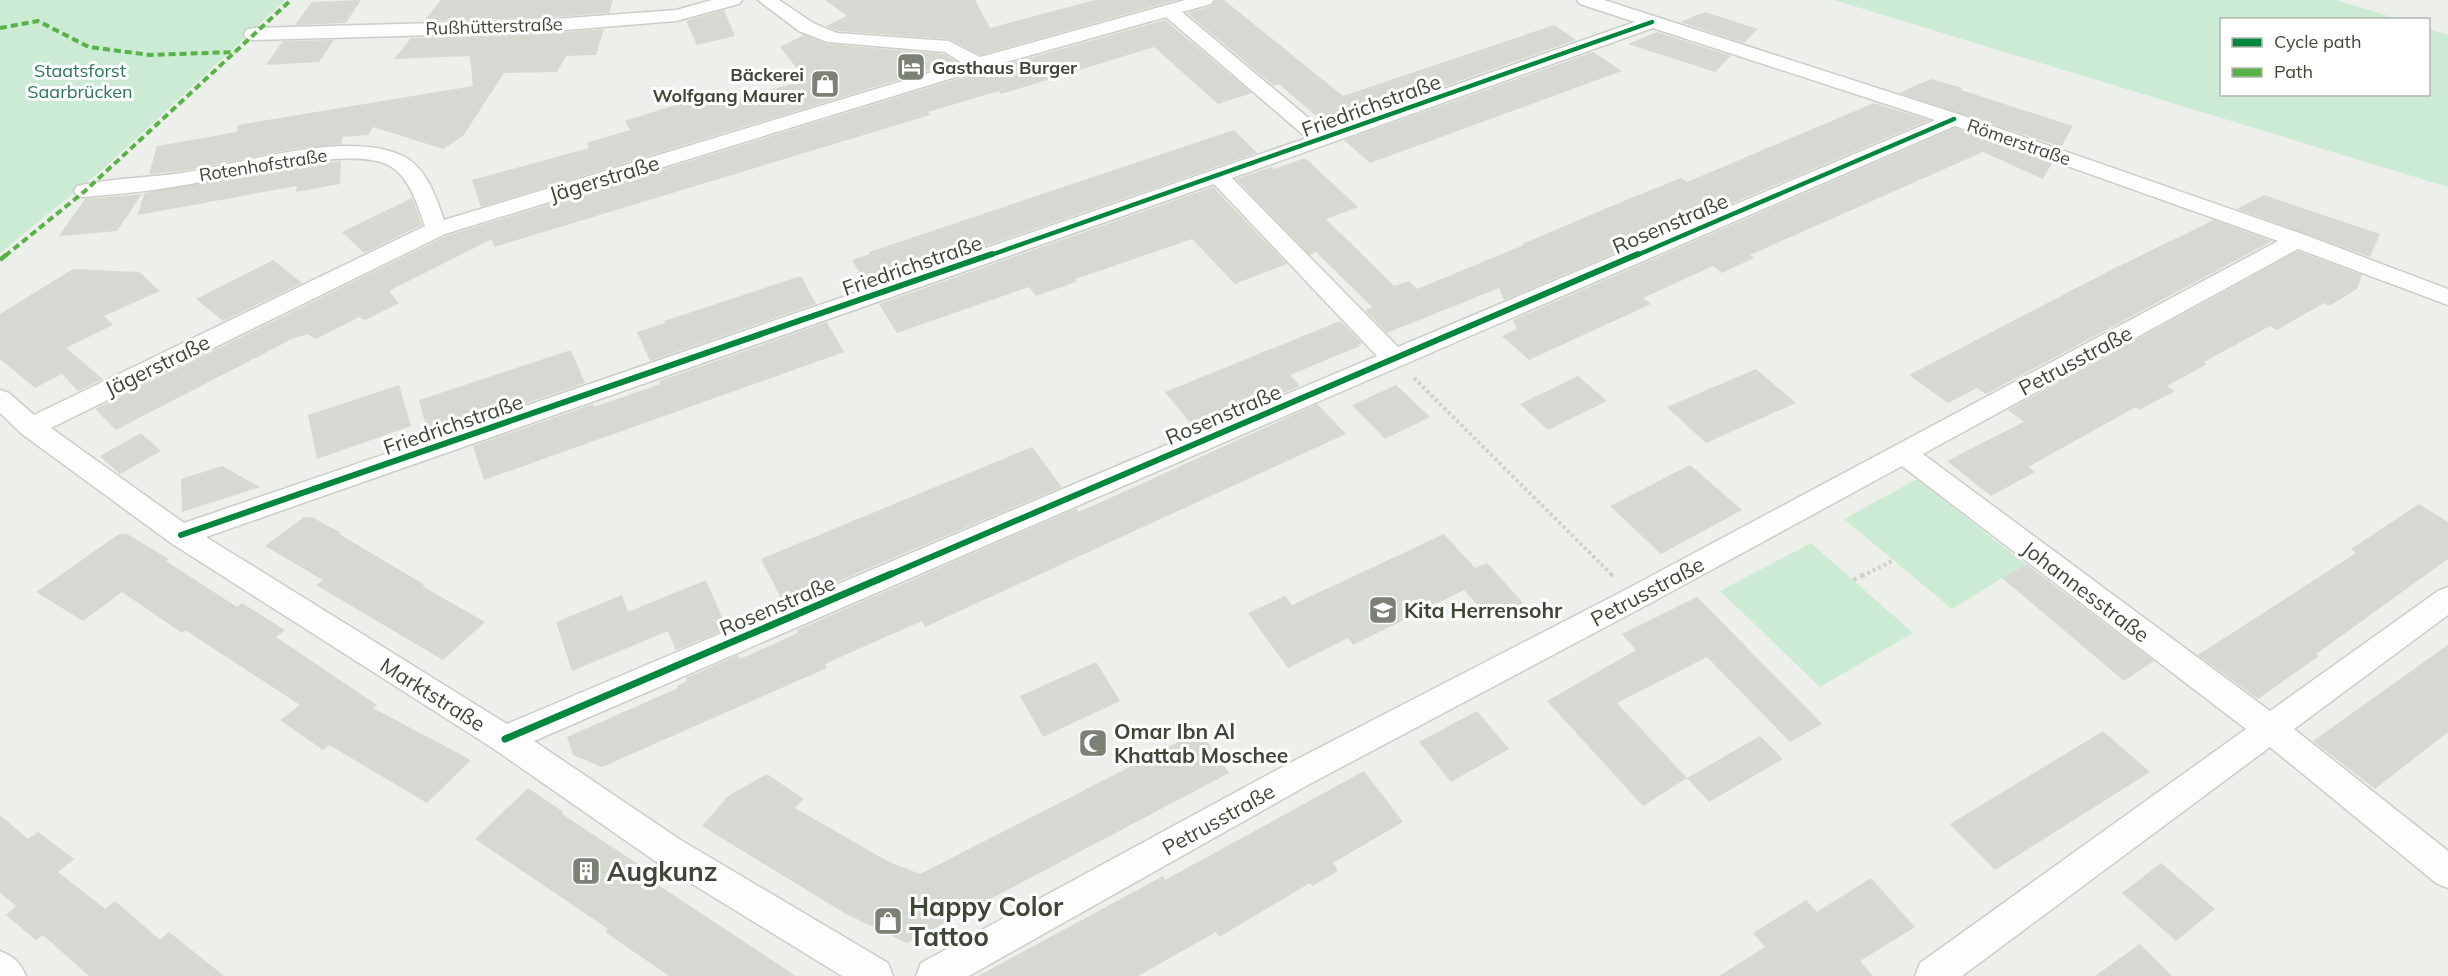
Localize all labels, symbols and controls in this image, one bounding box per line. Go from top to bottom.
street label: Rußhütterstraße [425,12,563,40]
legend [2220,18,2430,96]
text: Cycle path [2274,30,2361,53]
hotel icon: Gasthaus Burger [895,51,927,83]
place label: Gasthaus Burger [932,56,1078,79]
park label: Staatsforst Saarbrücken [27,59,133,103]
text: Path [2274,60,2313,83]
place label: Bäckerei Wolfgang Maurer [652,63,805,107]
shop icon: Bäckerei Wolfgang Maurer [809,68,841,100]
street label: Friedrichstraße [1298,68,1444,142]
street label: Römerstraße [1964,114,2074,170]
street label: Rotenhofstraße [197,144,329,186]
street label: Jägerstraße [546,149,662,207]
street label: Rosenstraße [1608,187,1732,259]
street label: Friedrichstraße [839,229,985,301]
street label: Petrusstraße [2014,319,2136,401]
street label: Jägerstraße [100,328,214,402]
street label: Rosenstraße [1161,378,1285,450]
street label: Friedrichstraße [380,388,526,460]
street label: Johannesstraße [2017,535,2155,647]
street label: Petrusstraße [1586,550,1708,632]
street label: Rosenstraße [715,569,839,641]
school or university icon: Kita Herrensohr [1367,594,1399,626]
place label: Kita Herrensohr [1404,597,1563,623]
street label: Marktstraße [376,652,490,736]
place label: Omar Ibn Al Khattab Moschee [1114,718,1288,768]
mosque icon: Omar Ibn Al Khattab Moschee [1077,727,1109,759]
street label: Petrusstraße [1157,777,1279,861]
building icon: Augkunz [570,855,602,887]
place label: Augkunz [607,855,717,888]
place label: Happy Color Tattoo [909,890,1064,953]
shop icon: Happy Color Tattoo [872,905,904,937]

